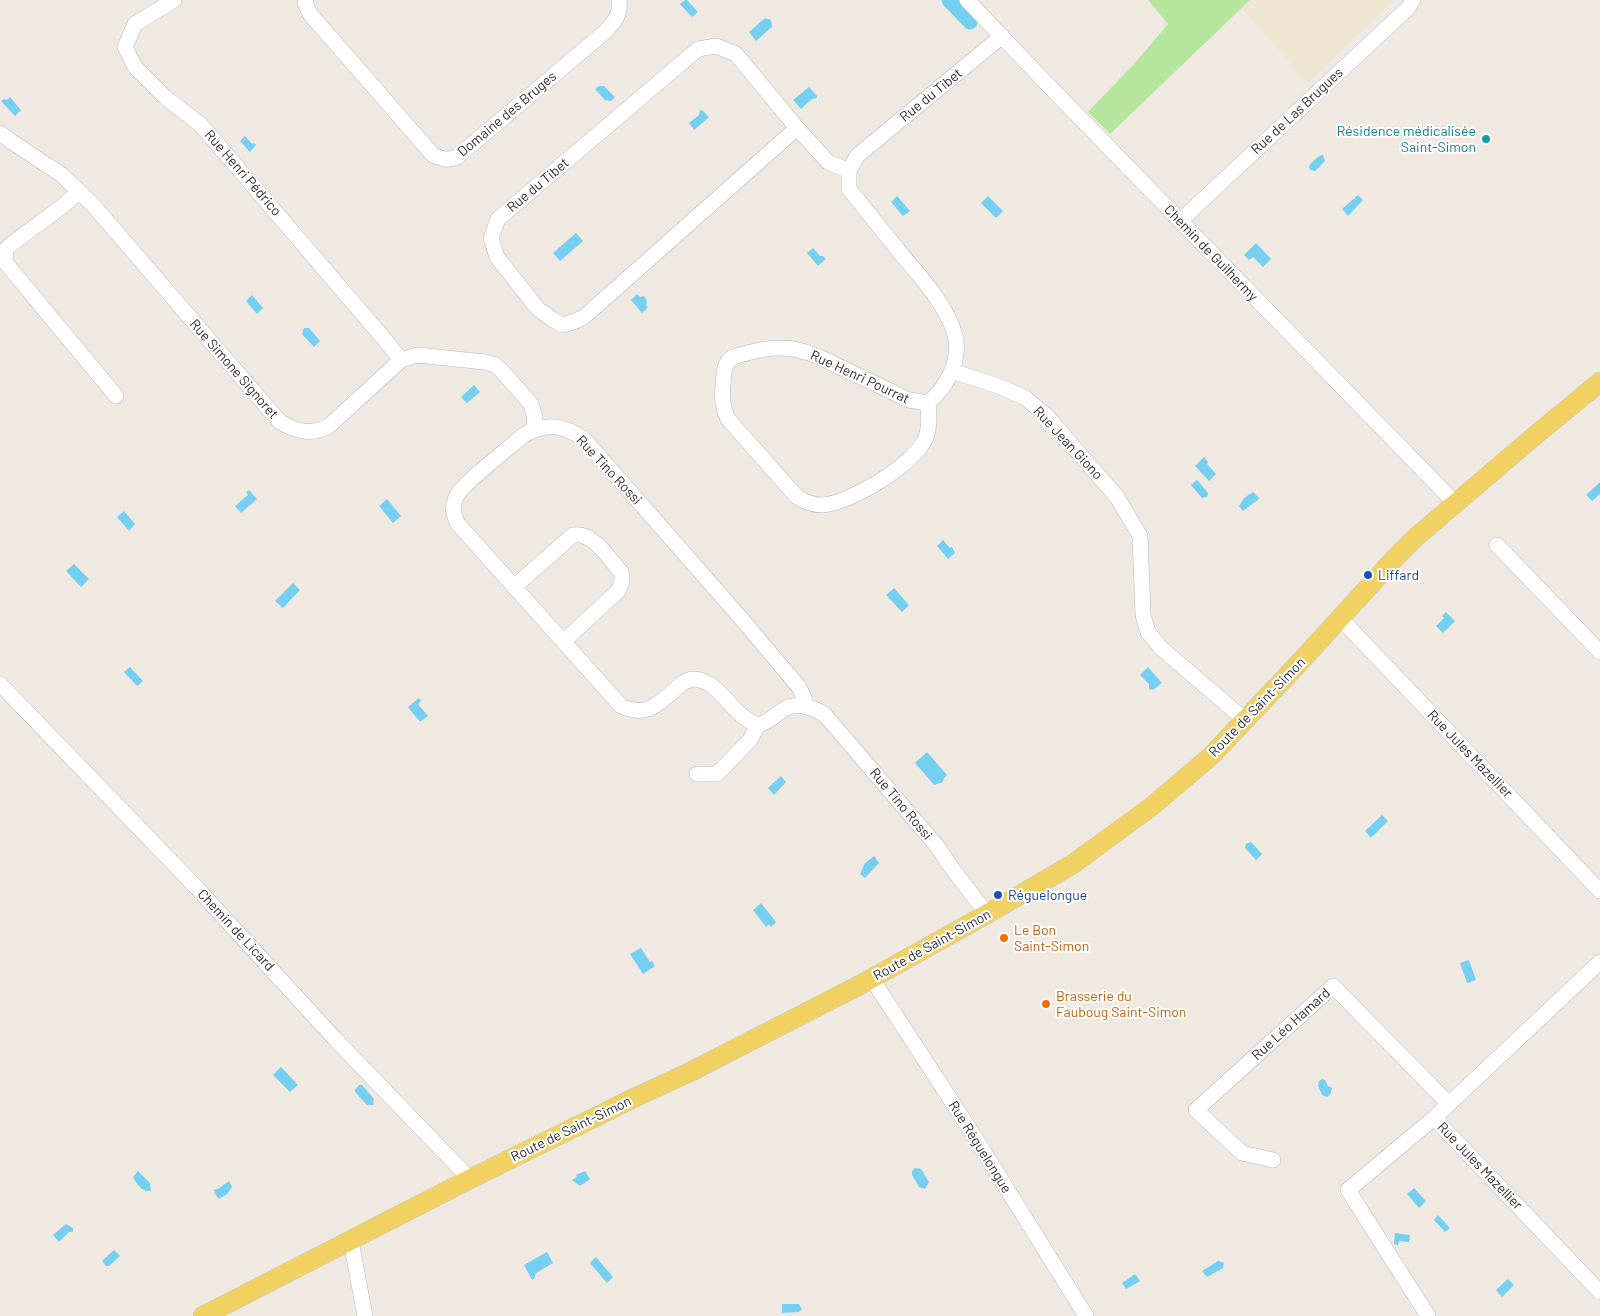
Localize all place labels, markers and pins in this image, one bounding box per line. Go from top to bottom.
place label: Résidence médicalisée Saint-Simon [1337,123,1476,156]
marker: Résidence médicalisée Saint-Simon [1480,133,1492,145]
place label: Liffard [1378,567,1419,583]
marker: Liffard [1362,569,1374,581]
place label: Réguelongue [1008,887,1087,903]
marker: Réguelongue [992,889,1004,901]
place label: Le Bon Saint-Simon [1014,922,1089,954]
marker: Le Bon Saint-Simon [998,932,1010,944]
place label: Brasserie du Fauboug Saint-Simon [1056,988,1186,1020]
marker: Brasserie du Fauboug Saint-Simon [1040,998,1052,1010]

